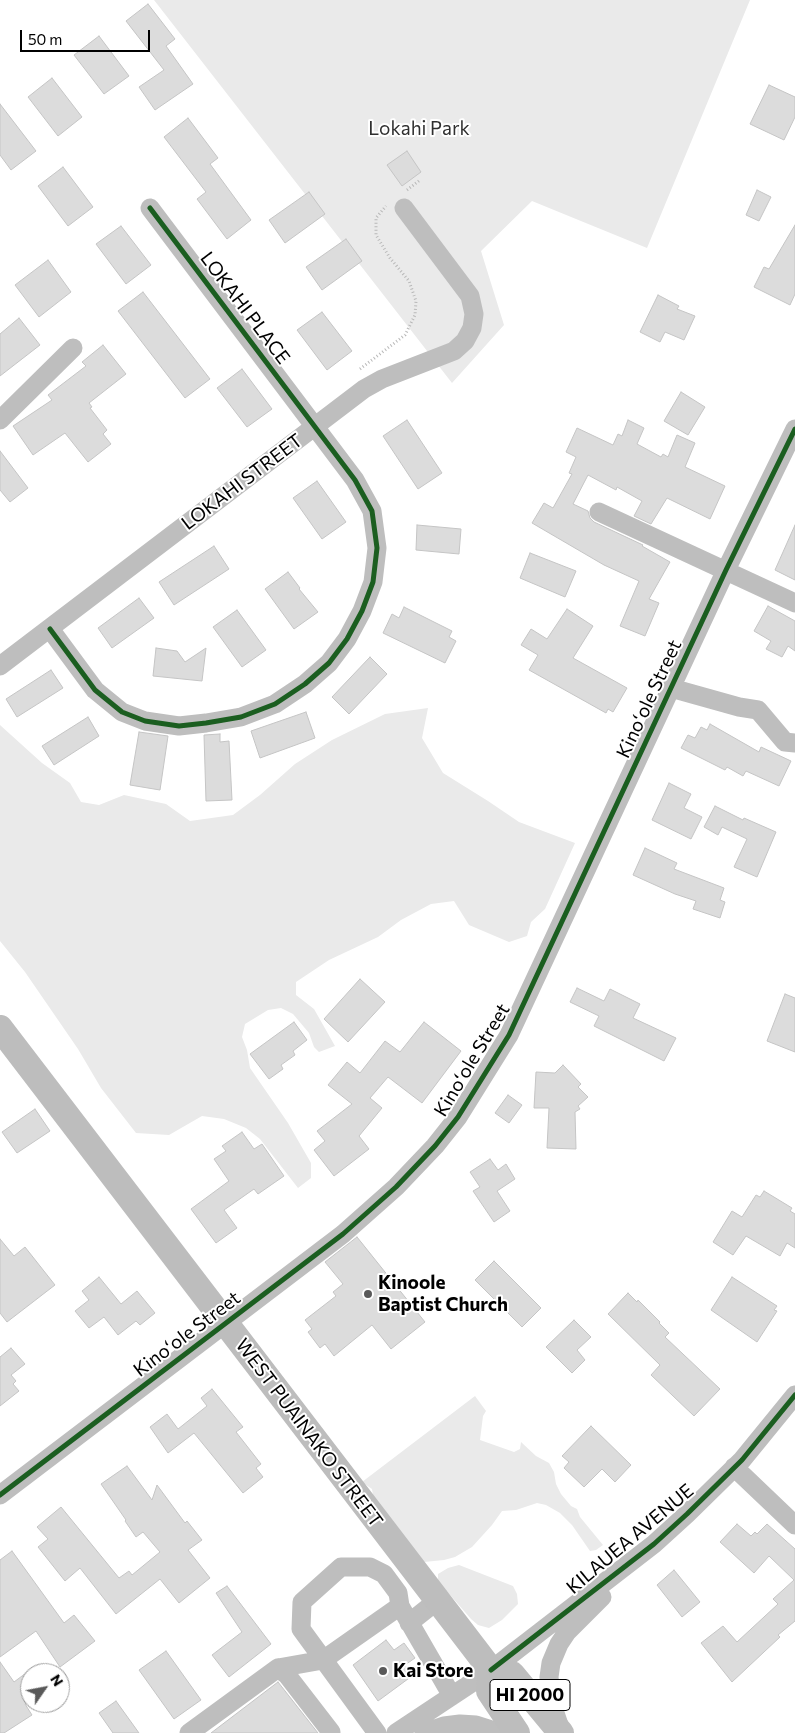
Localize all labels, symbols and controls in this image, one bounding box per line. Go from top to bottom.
scale bar [22,20,152,52]
text: 50 m [28,30,62,48]
park label: Lokahi Park [368,118,470,140]
street label: LOKAHI PLACE [195,247,295,369]
street label: LOKAHI STREET [177,429,307,535]
street label: Kinoʻole Street [612,636,686,762]
street label: Kinoʻole Street [429,999,515,1121]
place label: Kinoole Baptist Church [378,1272,508,1316]
street label: Kinoʻole Street [129,1286,245,1382]
marker: Kinoole Baptist Church [362,1288,374,1300]
street label: WEST PUAINAKO STREET [231,1334,387,1532]
street label: KILAUEA AVENUE [562,1479,698,1599]
place label: Kai Store [393,1660,473,1682]
north arrow [20,1663,70,1713]
marker: Kai Store [377,1665,389,1677]
text: N [47,1671,67,1689]
road number: HI 2000 [490,1680,570,1710]

